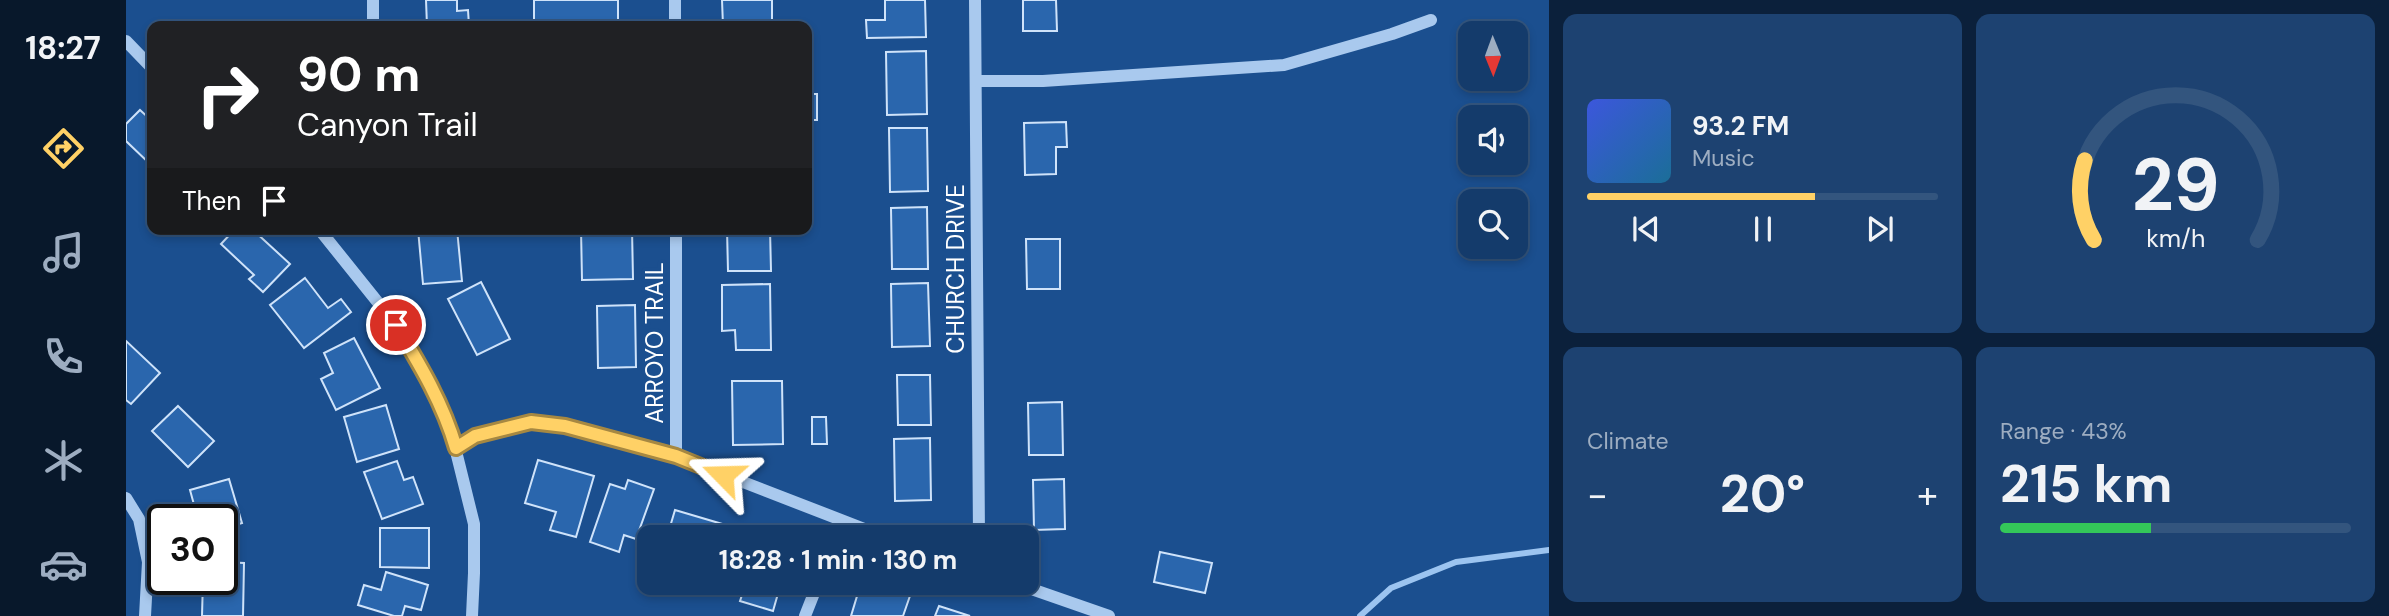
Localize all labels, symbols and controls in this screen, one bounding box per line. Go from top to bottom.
north arrow [1458,21,1528,91]
map controls [1458,21,1528,259]
text: 18:27 [25,27,101,69]
text: 90 m [297,42,420,106]
icon: right [182,49,273,140]
text: Canyon Trail [297,104,478,146]
button: sound [1458,105,1528,175]
text: 93.2 FM [1692,109,1789,143]
icon: directions [39,124,88,173]
text: 29 [2132,138,2219,233]
text: Music [1692,143,1755,173]
icon: arrive [255,182,293,220]
text: Then [182,184,241,218]
street label: CHURCH DRIVE [940,184,971,354]
button: search [1458,189,1528,259]
icon: previous [1627,210,1665,248]
icon: pause [1744,210,1782,248]
icon: next [1861,210,1899,248]
text: km/h [2146,222,2205,255]
icon: music [39,228,88,277]
street label: ARROYO TRAIL [639,262,670,424]
pin [366,295,426,355]
icon: arrive [377,306,415,344]
icon: phone [39,332,88,381]
text: Range · 43% [2000,416,2127,446]
text: Climate [1587,426,1669,456]
icon: climate [39,436,88,485]
position arrow [686,438,760,512]
text: 215 km [2000,450,2172,518]
text: 20° [1720,460,1805,528]
text: − [1587,470,1608,520]
text: + [1917,470,1938,520]
speed limit sign: 30 [147,504,238,595]
icon: car [39,540,88,589]
text: 18:28 · 1 min · 130 m [719,543,957,577]

